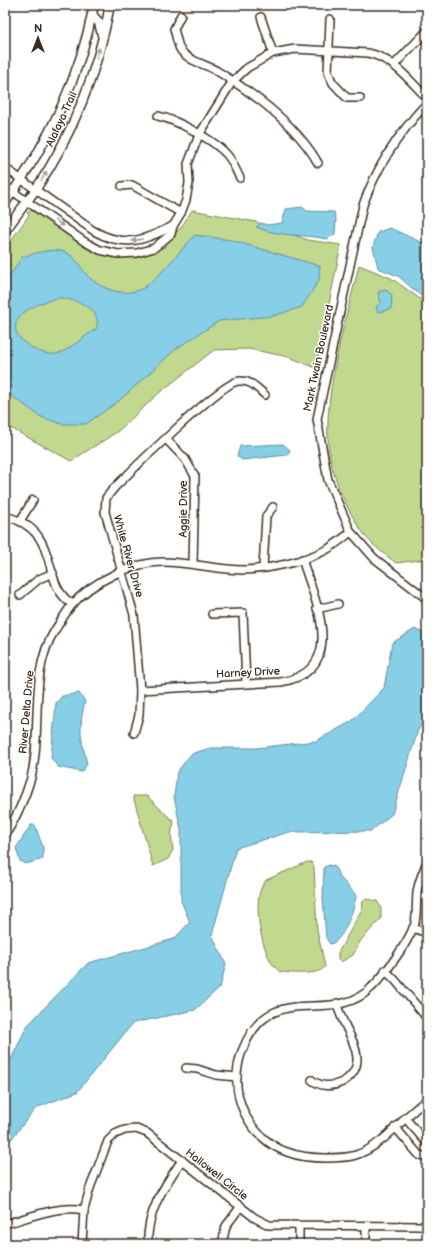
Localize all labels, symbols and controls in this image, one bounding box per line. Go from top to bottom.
north arrow [18,18,58,58]
text: N [34,22,42,35]
one-way arrow [96,46,102,59]
street label: Alafaya Trail [43,90,80,149]
one-way arrow [40,170,47,182]
one-way arrow [53,219,64,228]
one-way arrow [131,237,143,243]
street label: Mark Twain Boulevard [301,304,336,413]
street label: Aggie Drive [177,480,190,538]
street label: White River Drive [111,513,147,599]
street label: Harney Drive [216,664,281,681]
street label: River Delta Drive [16,669,37,754]
street label: Hallowell Circle [183,1146,251,1203]

